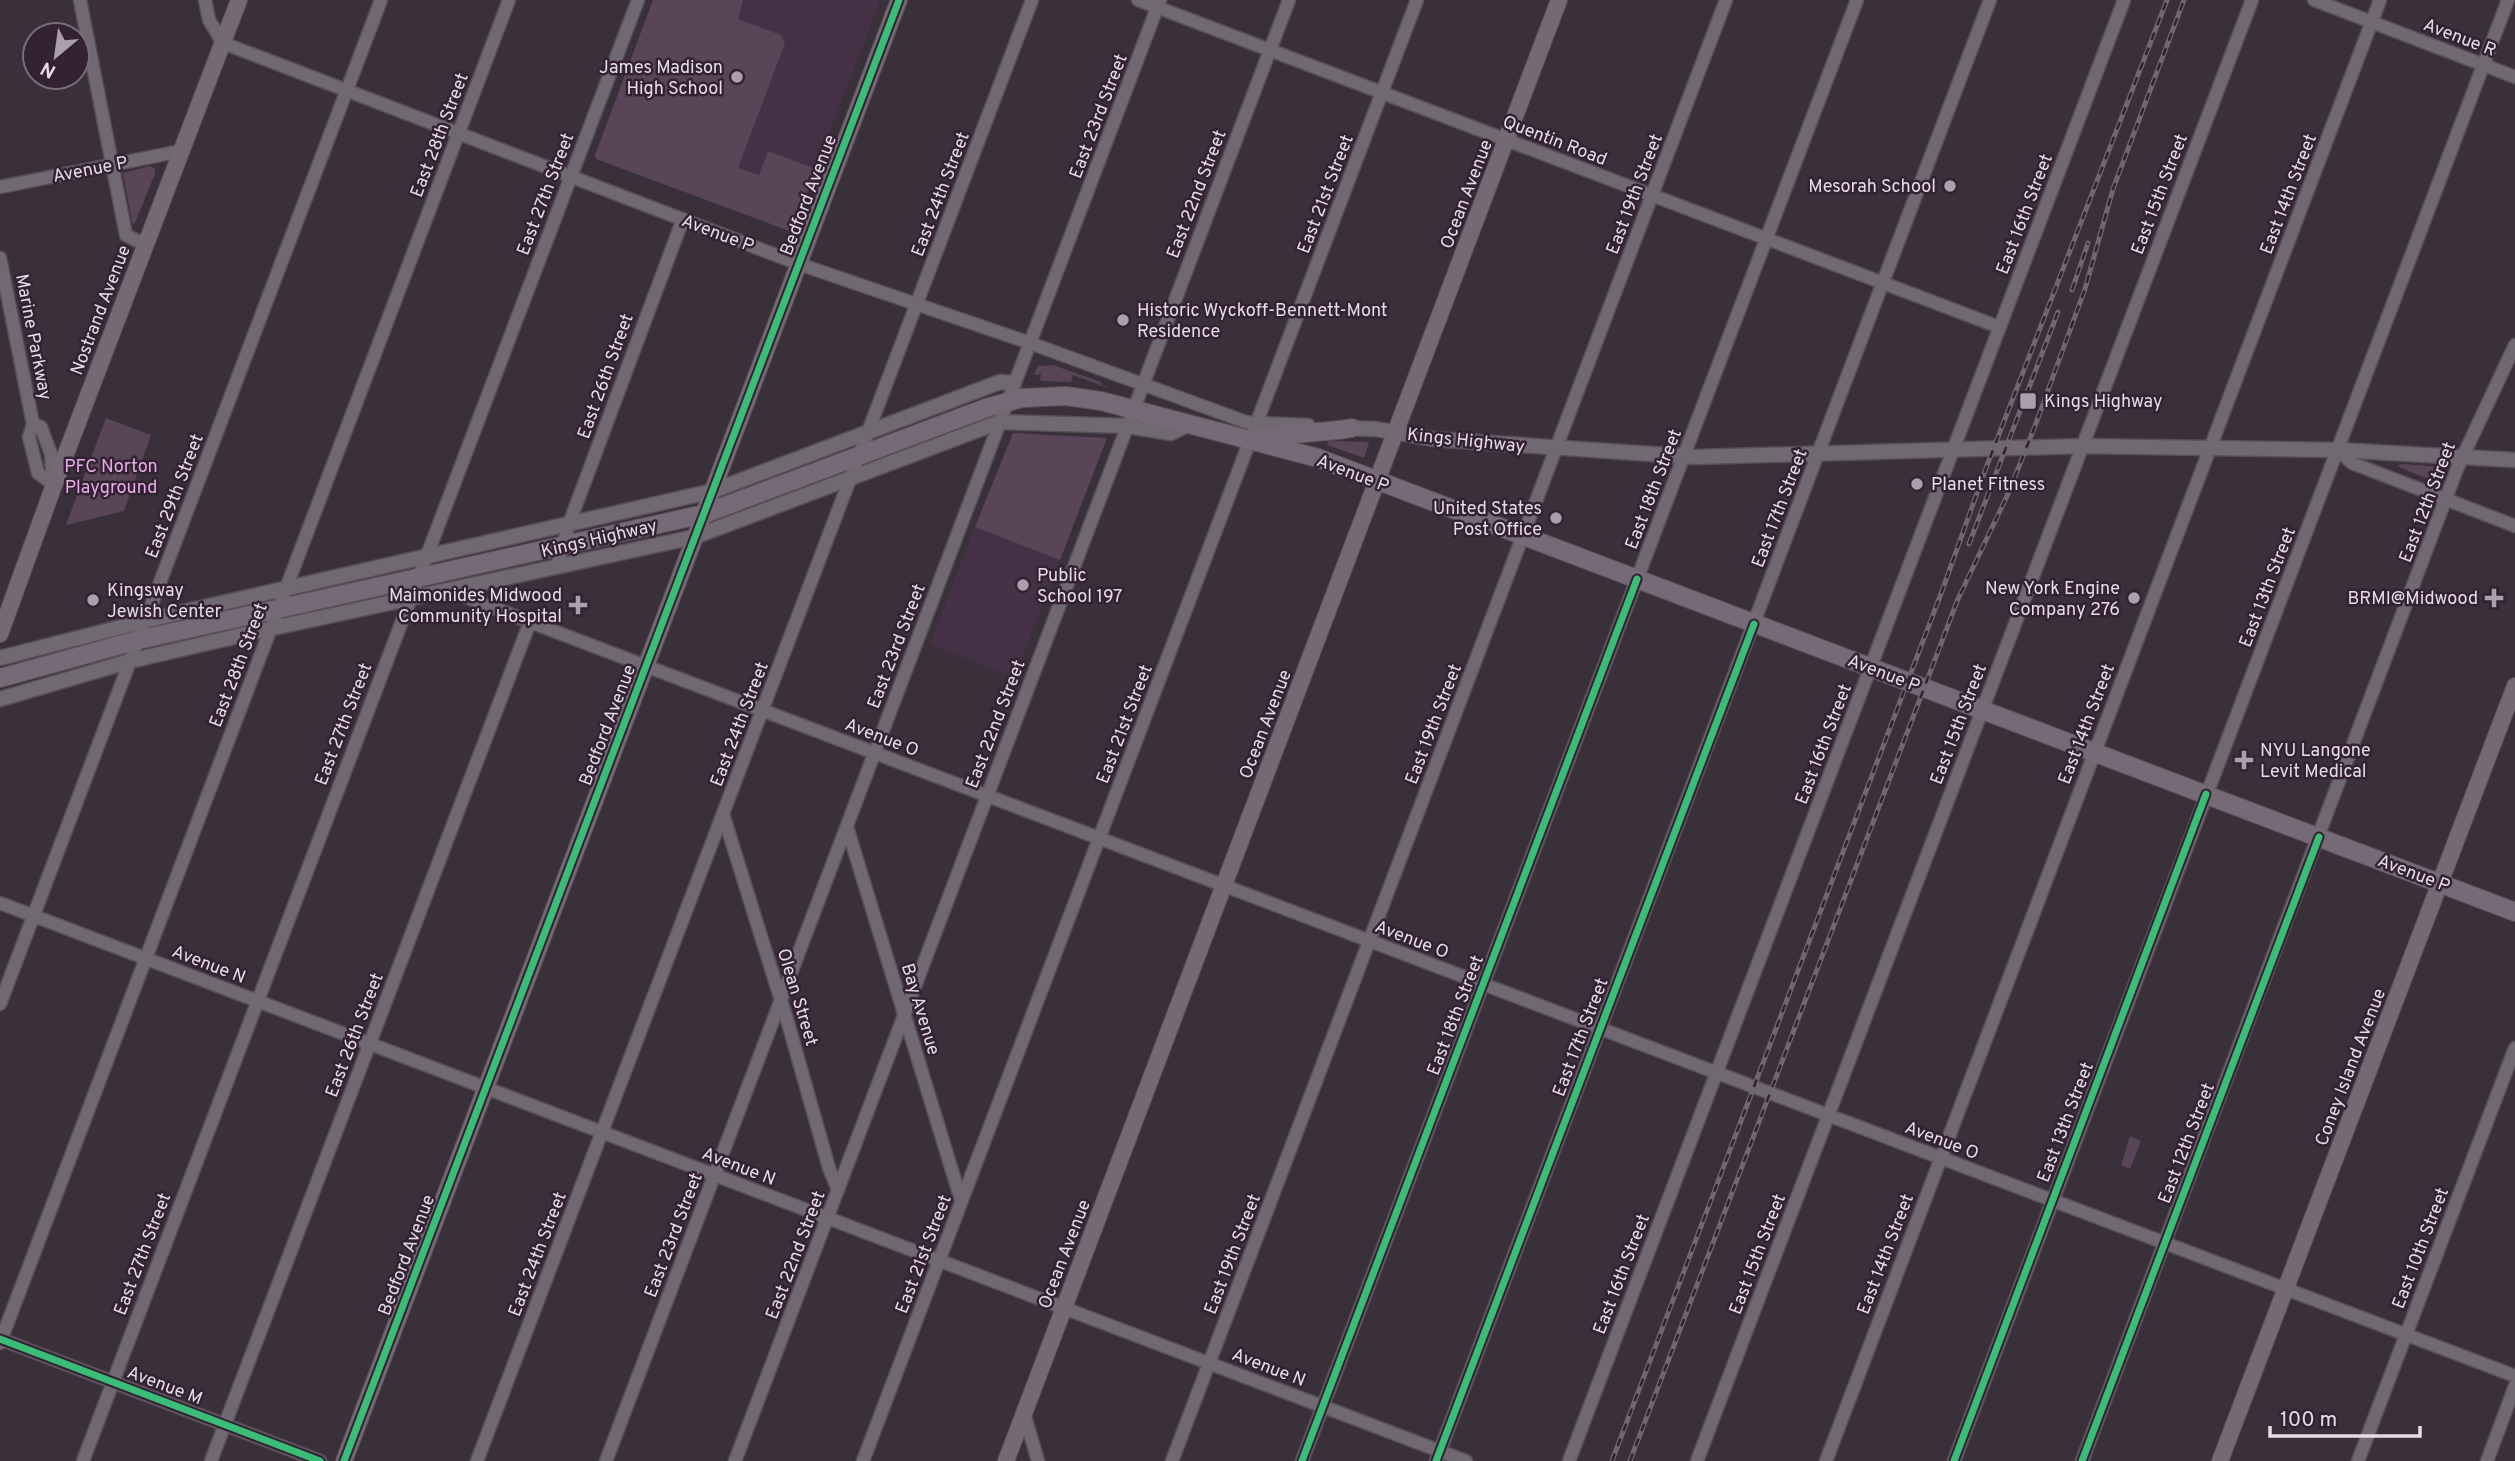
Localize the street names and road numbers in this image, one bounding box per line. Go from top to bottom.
street label: Avenue R [2420,14,2499,63]
street label: East 23rd Street [1065,51,1134,182]
street label: East 28th Street [406,70,475,201]
street label: Quentin Road [1499,111,1610,172]
street label: East 22nd Street [1162,127,1232,262]
street label: East 24th Street [907,129,976,260]
street label: East 27th Street [512,130,580,259]
street label: East 19th Street [1602,131,1669,258]
street label: East 15th Street [2127,131,2194,258]
street label: East 14th Street [2256,131,2323,258]
street label: Bedford Avenue [776,132,843,259]
street label: East 21st Street [1293,132,1360,257]
street label: Ocean Avenue [1436,137,1499,252]
street label: East 16th Street [1992,151,2059,278]
street label: Avenue P [51,152,130,189]
street label: Avenue P [678,210,757,259]
street label: Nostrand Avenue [66,242,137,379]
street label: Marine Parkway [9,272,56,402]
street label: East 26th Street [573,311,640,442]
street label: Kings Highway [1406,424,1526,459]
street label: East 18th Street [1621,426,1688,553]
street label: East 29th Street [141,431,210,562]
street label: East 12th Street [2395,439,2462,566]
street label: East 17th Street [1747,446,1814,571]
street label: Avenue P [1313,450,1392,499]
street label: Kings Highway [539,515,660,564]
street label: East 13th Street [2235,524,2302,651]
street label: East 23rd Street [863,581,932,712]
street label: East 28th Street [205,600,274,731]
street label: Avenue P [1844,650,1923,699]
street label: East 22nd Street [961,657,1031,792]
street label: East 24th Street [706,659,775,790]
street label: East 27th Street [310,660,378,789]
street label: East 19th Street [1401,661,1468,788]
street label: East 15th Street [1926,661,1993,788]
street label: East 14th Street [2054,661,2121,788]
street label: Bedford Avenue [575,662,642,789]
street label: East 21st Street [1092,662,1159,787]
street label: Ocean Avenue [1235,667,1298,782]
street label: East 16th Street [1791,681,1858,808]
street label: Avenue O [841,714,922,763]
street label: Avenue P [2374,850,2453,899]
street label: Avenue O [1371,916,1452,965]
street label: Avenue N [168,941,249,990]
street label: Olean Street [771,946,822,1049]
street label: East 18th Street [1423,952,1490,1079]
street label: Bay Avenue [895,961,944,1058]
street label: East 26th Street [321,970,390,1101]
street label: East 17th Street [1548,975,1615,1100]
street label: Coney Island Avenue [2311,985,2392,1150]
street label: East 13th Street [2033,1059,2100,1186]
street label: East 12th Street [2154,1080,2221,1207]
street label: Avenue O [1901,1117,1982,1166]
street label: Avenue N [698,1143,779,1192]
street label: East 23rd Street [640,1170,709,1301]
street label: East 10th Street [2388,1185,2455,1312]
street label: East 22nd Street [761,1188,831,1323]
street label: East 24th Street [504,1189,573,1320]
street label: East 27th Street [109,1190,177,1319]
street label: East 19th Street [1200,1191,1267,1318]
street label: East 15th Street [1725,1191,1792,1318]
street label: East 14th Street [1853,1191,1920,1318]
street label: Bedford Avenue [374,1192,441,1319]
street label: East 21st Street [891,1192,958,1317]
street label: Ocean Avenue [1034,1197,1097,1312]
street label: East 16th Street [1589,1211,1656,1338]
street label: Avenue N [1228,1344,1309,1393]
street label: Avenue M [124,1362,205,1411]

